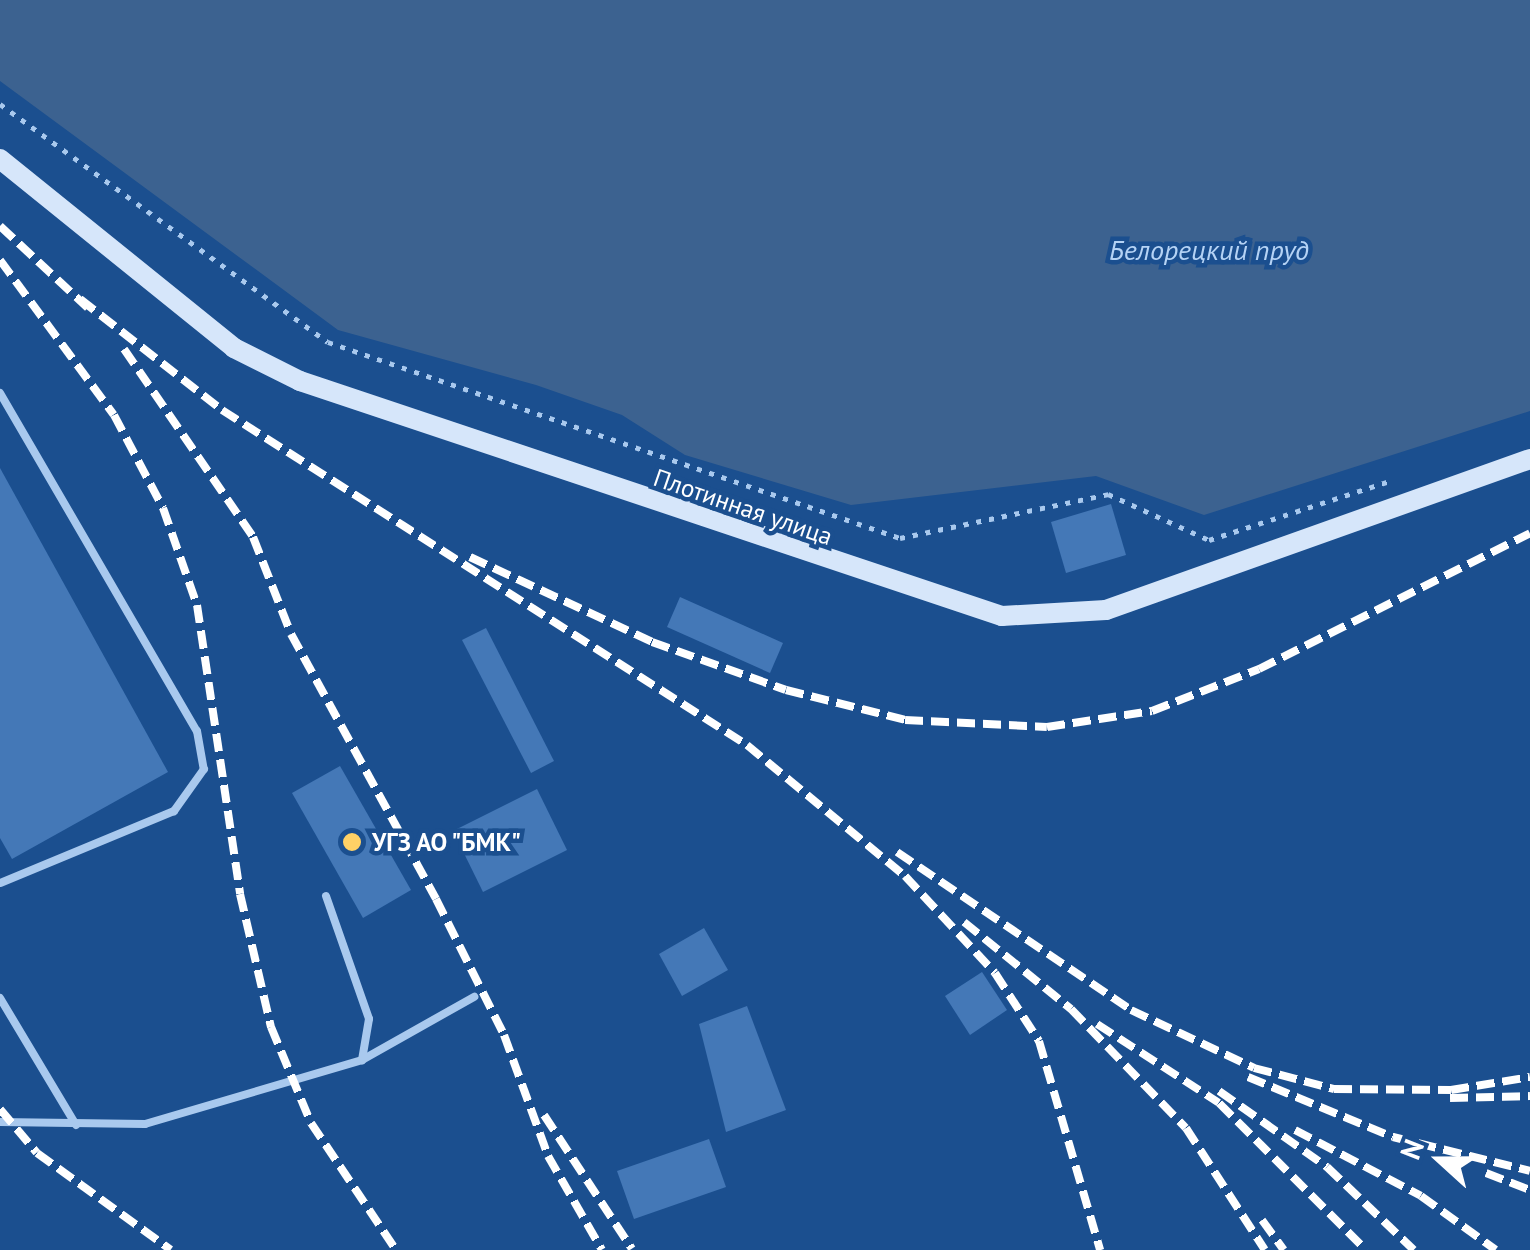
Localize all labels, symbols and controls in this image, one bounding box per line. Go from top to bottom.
water label: Белорецкий пруд [1109,233,1309,267]
street label: Плотинная улица [650,462,836,552]
place label: УГЗ АО "БМК" [372,827,524,857]
marker: УГЗ АО "БМК" [341,831,363,853]
north arrow [1390,1110,1490,1210]
text: N [1391,1134,1432,1164]

